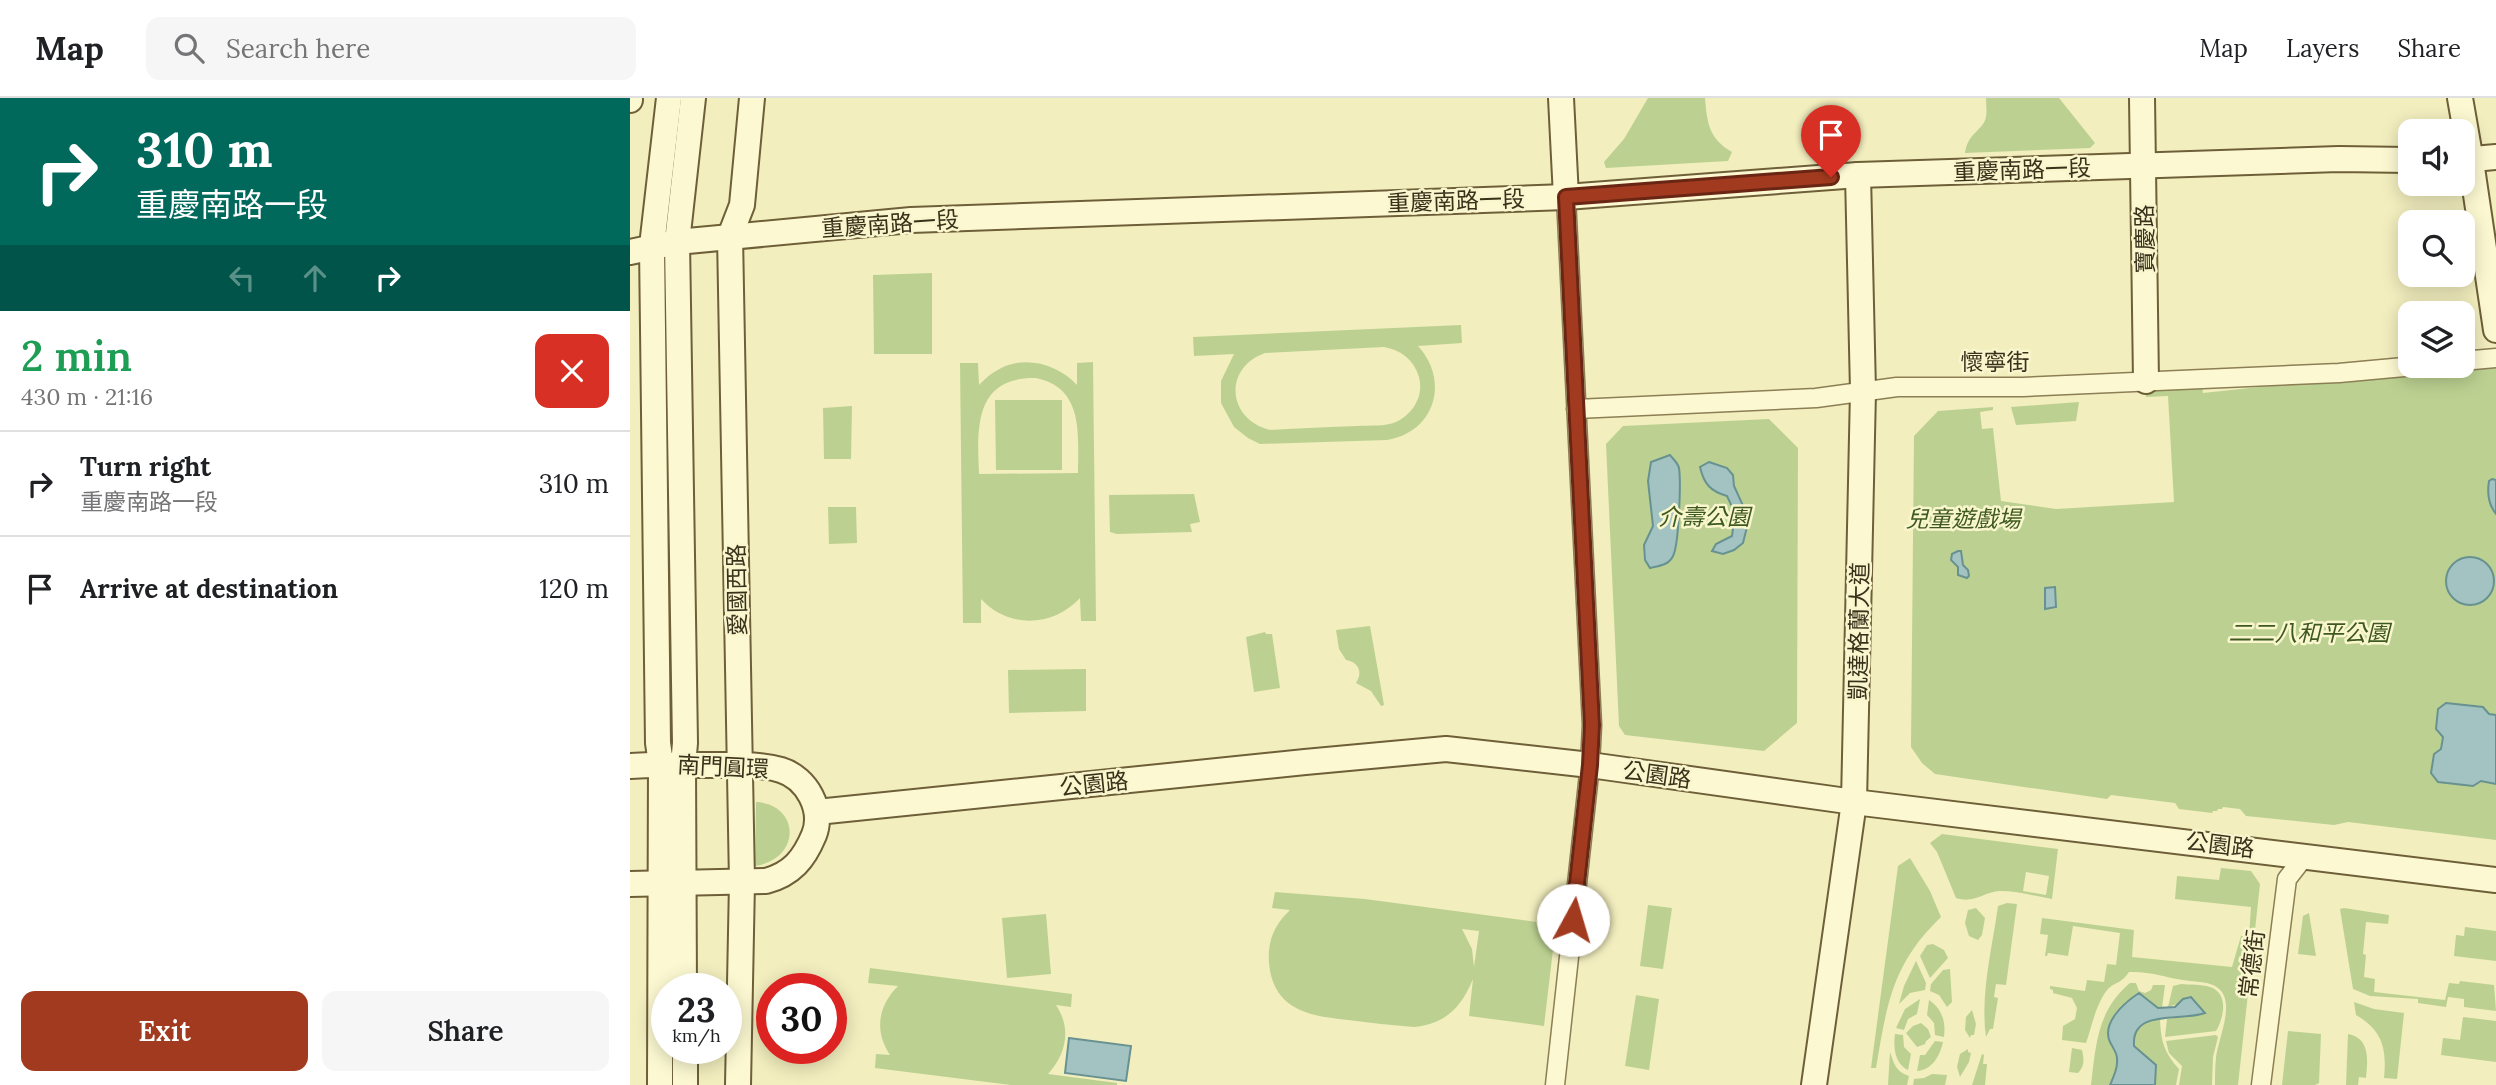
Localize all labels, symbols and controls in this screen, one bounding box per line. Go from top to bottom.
search box [146,17,636,80]
text: Map [35,27,104,69]
icon: search [170,29,208,67]
text: Search here [226,32,370,65]
text: Map [2199,33,2248,64]
text: Layers [2286,33,2359,64]
text: Share [2397,33,2461,64]
pin [1801,105,1861,177]
icon: arrive [1812,116,1850,154]
text: 310 m [136,118,272,180]
map controls [2398,119,2475,378]
button: sound [2398,119,2475,196]
icon: right [21,126,112,217]
street label: 重慶南路一段 [1953,153,2091,186]
text: 重慶南路一段 [136,184,328,225]
street label: 重慶南路一段 [1387,184,1525,217]
street label: 重慶南路一段 [820,204,960,243]
street label: 寶慶路 [2129,204,2160,274]
button: search [2398,210,2475,287]
icon: left [223,259,261,297]
icon: ahead [296,259,334,297]
icon: right [369,259,407,297]
button: layers [2398,301,2475,378]
text: 2 min [21,329,132,383]
button: close [535,334,609,408]
street label: 懷寧街 [1961,347,2030,376]
text: 430 m · 21:16 [21,382,153,411]
text: Turn right [80,450,211,483]
icon: right [21,465,59,503]
text: 310 m [539,467,609,500]
text: 重慶南路一段 [80,487,218,516]
park label: 介壽公園 [1658,502,1753,531]
park label: 兒童遊戲場 [1906,504,2024,533]
street label: 愛國西路 [721,544,752,636]
street label: 凱達格蘭大道 [1843,562,1874,700]
icon: arrive [21,570,59,608]
text: Arrive at destination [80,572,338,605]
text: 120 m [539,572,609,605]
park label: 二二八和平公園 [2229,618,2393,647]
street label: 南門圓環 [676,750,770,783]
street label: 公園路 [1621,755,1693,794]
street label: 公園路 [1058,765,1130,802]
street label: 公園路 [2184,826,2256,863]
position arrow [1536,883,1610,957]
street label: 常德街 [2233,928,2270,1000]
speed limit sign: 30 [756,973,847,1064]
text: 23 [677,987,716,1032]
button: Exit [21,991,308,1071]
button: Share [322,991,609,1071]
text: km/h [672,1024,721,1047]

